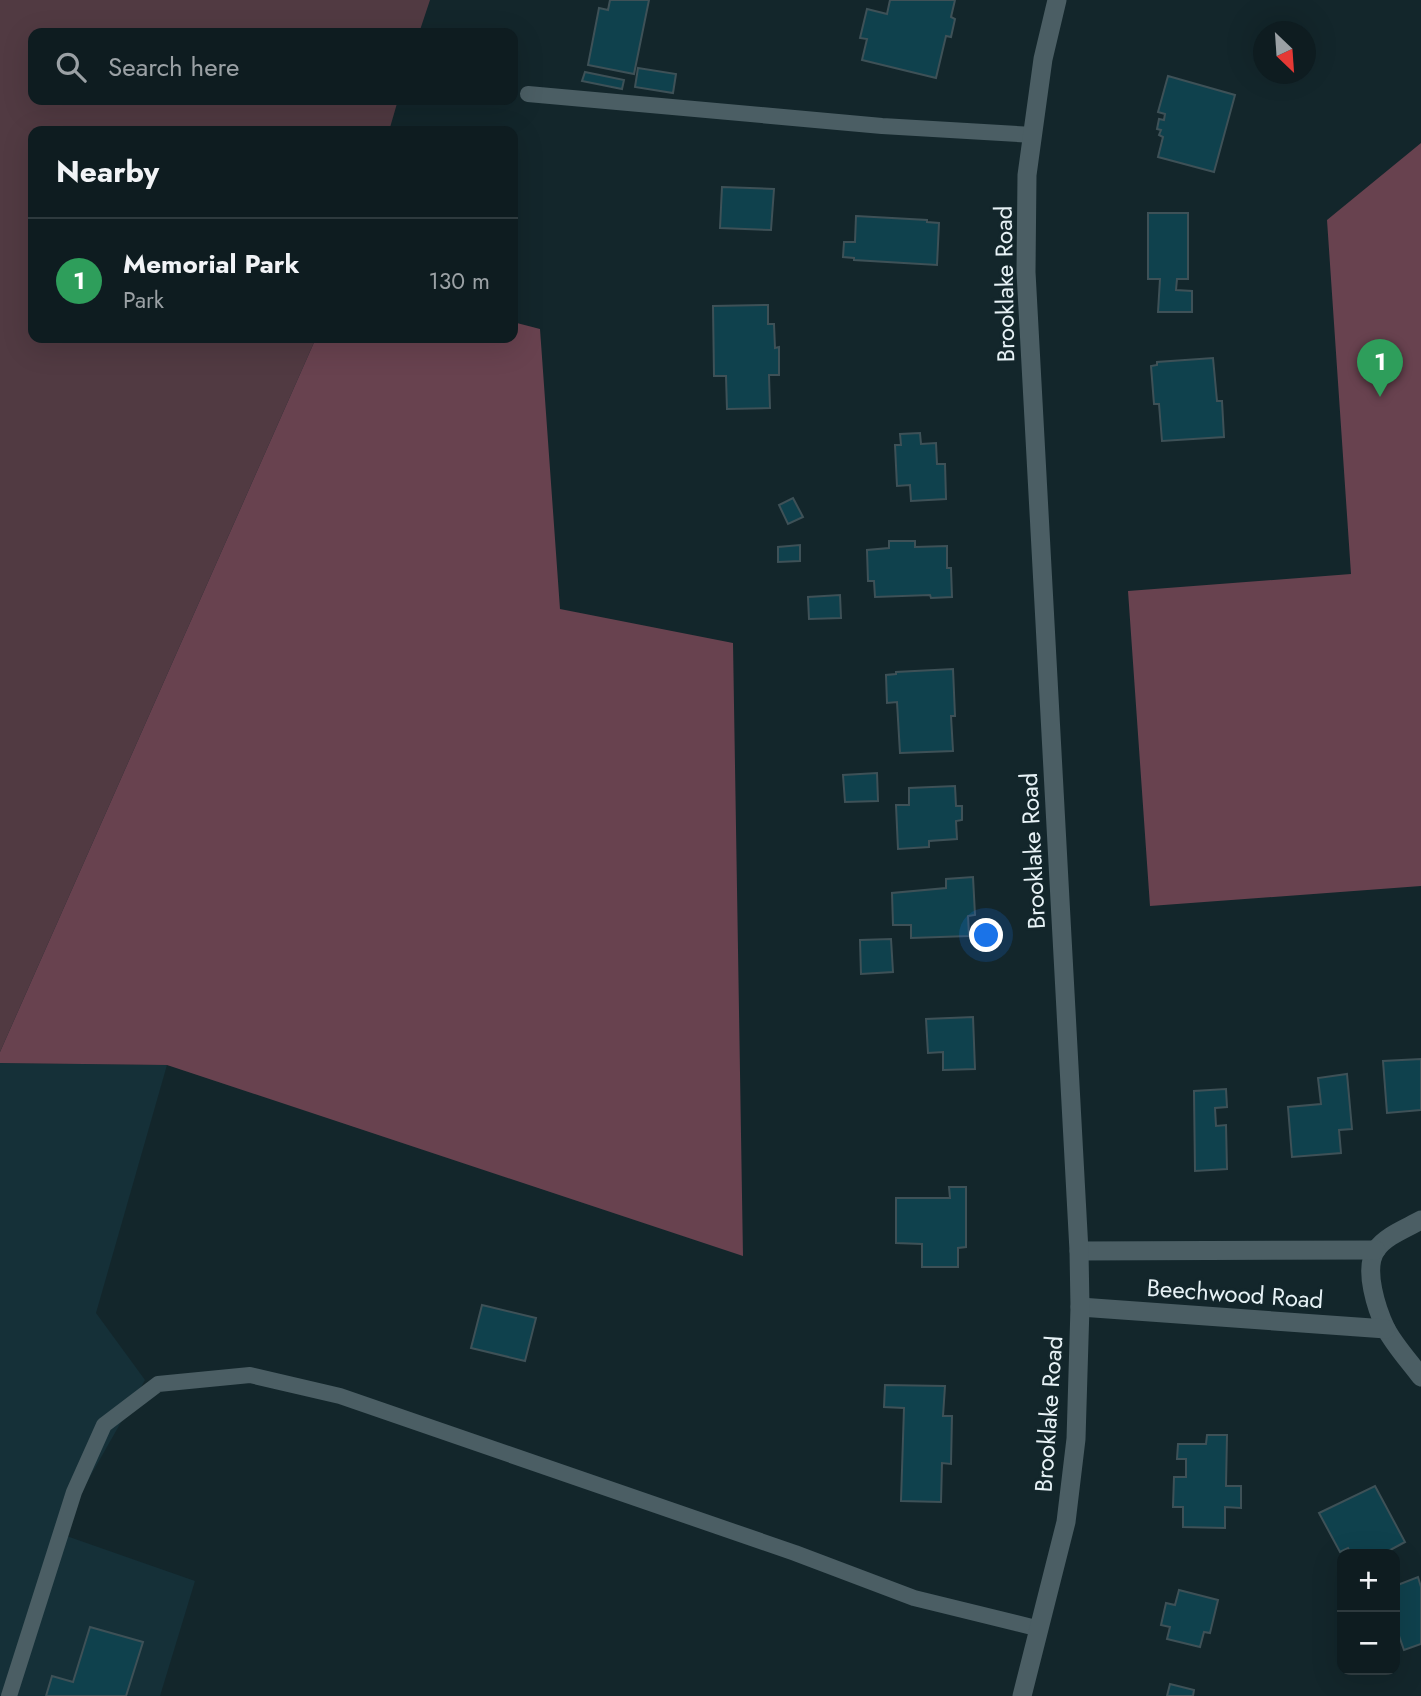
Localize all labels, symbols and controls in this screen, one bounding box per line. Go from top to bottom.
north arrow [1253,21,1316,84]
search box [28,28,518,105]
icon: search [52,48,90,86]
text: Search here [108,48,240,86]
text: Nearby [56,150,159,193]
street label: Brooklake Road [986,205,1023,363]
text: Memorial Park [123,245,300,283]
text: 1 [73,264,85,298]
text: 130 m [428,264,490,298]
text: Park [123,283,164,317]
pin: 1 [1357,339,1403,397]
street label: Brooklake Road [1011,772,1054,930]
your location [969,918,1003,952]
street label: Beechwood Road [1146,1270,1324,1317]
street label: Brooklake Road [1026,1335,1071,1493]
map controls [1337,1549,1400,1675]
button: + [1337,1549,1400,1612]
button: − [1337,1612,1400,1675]

